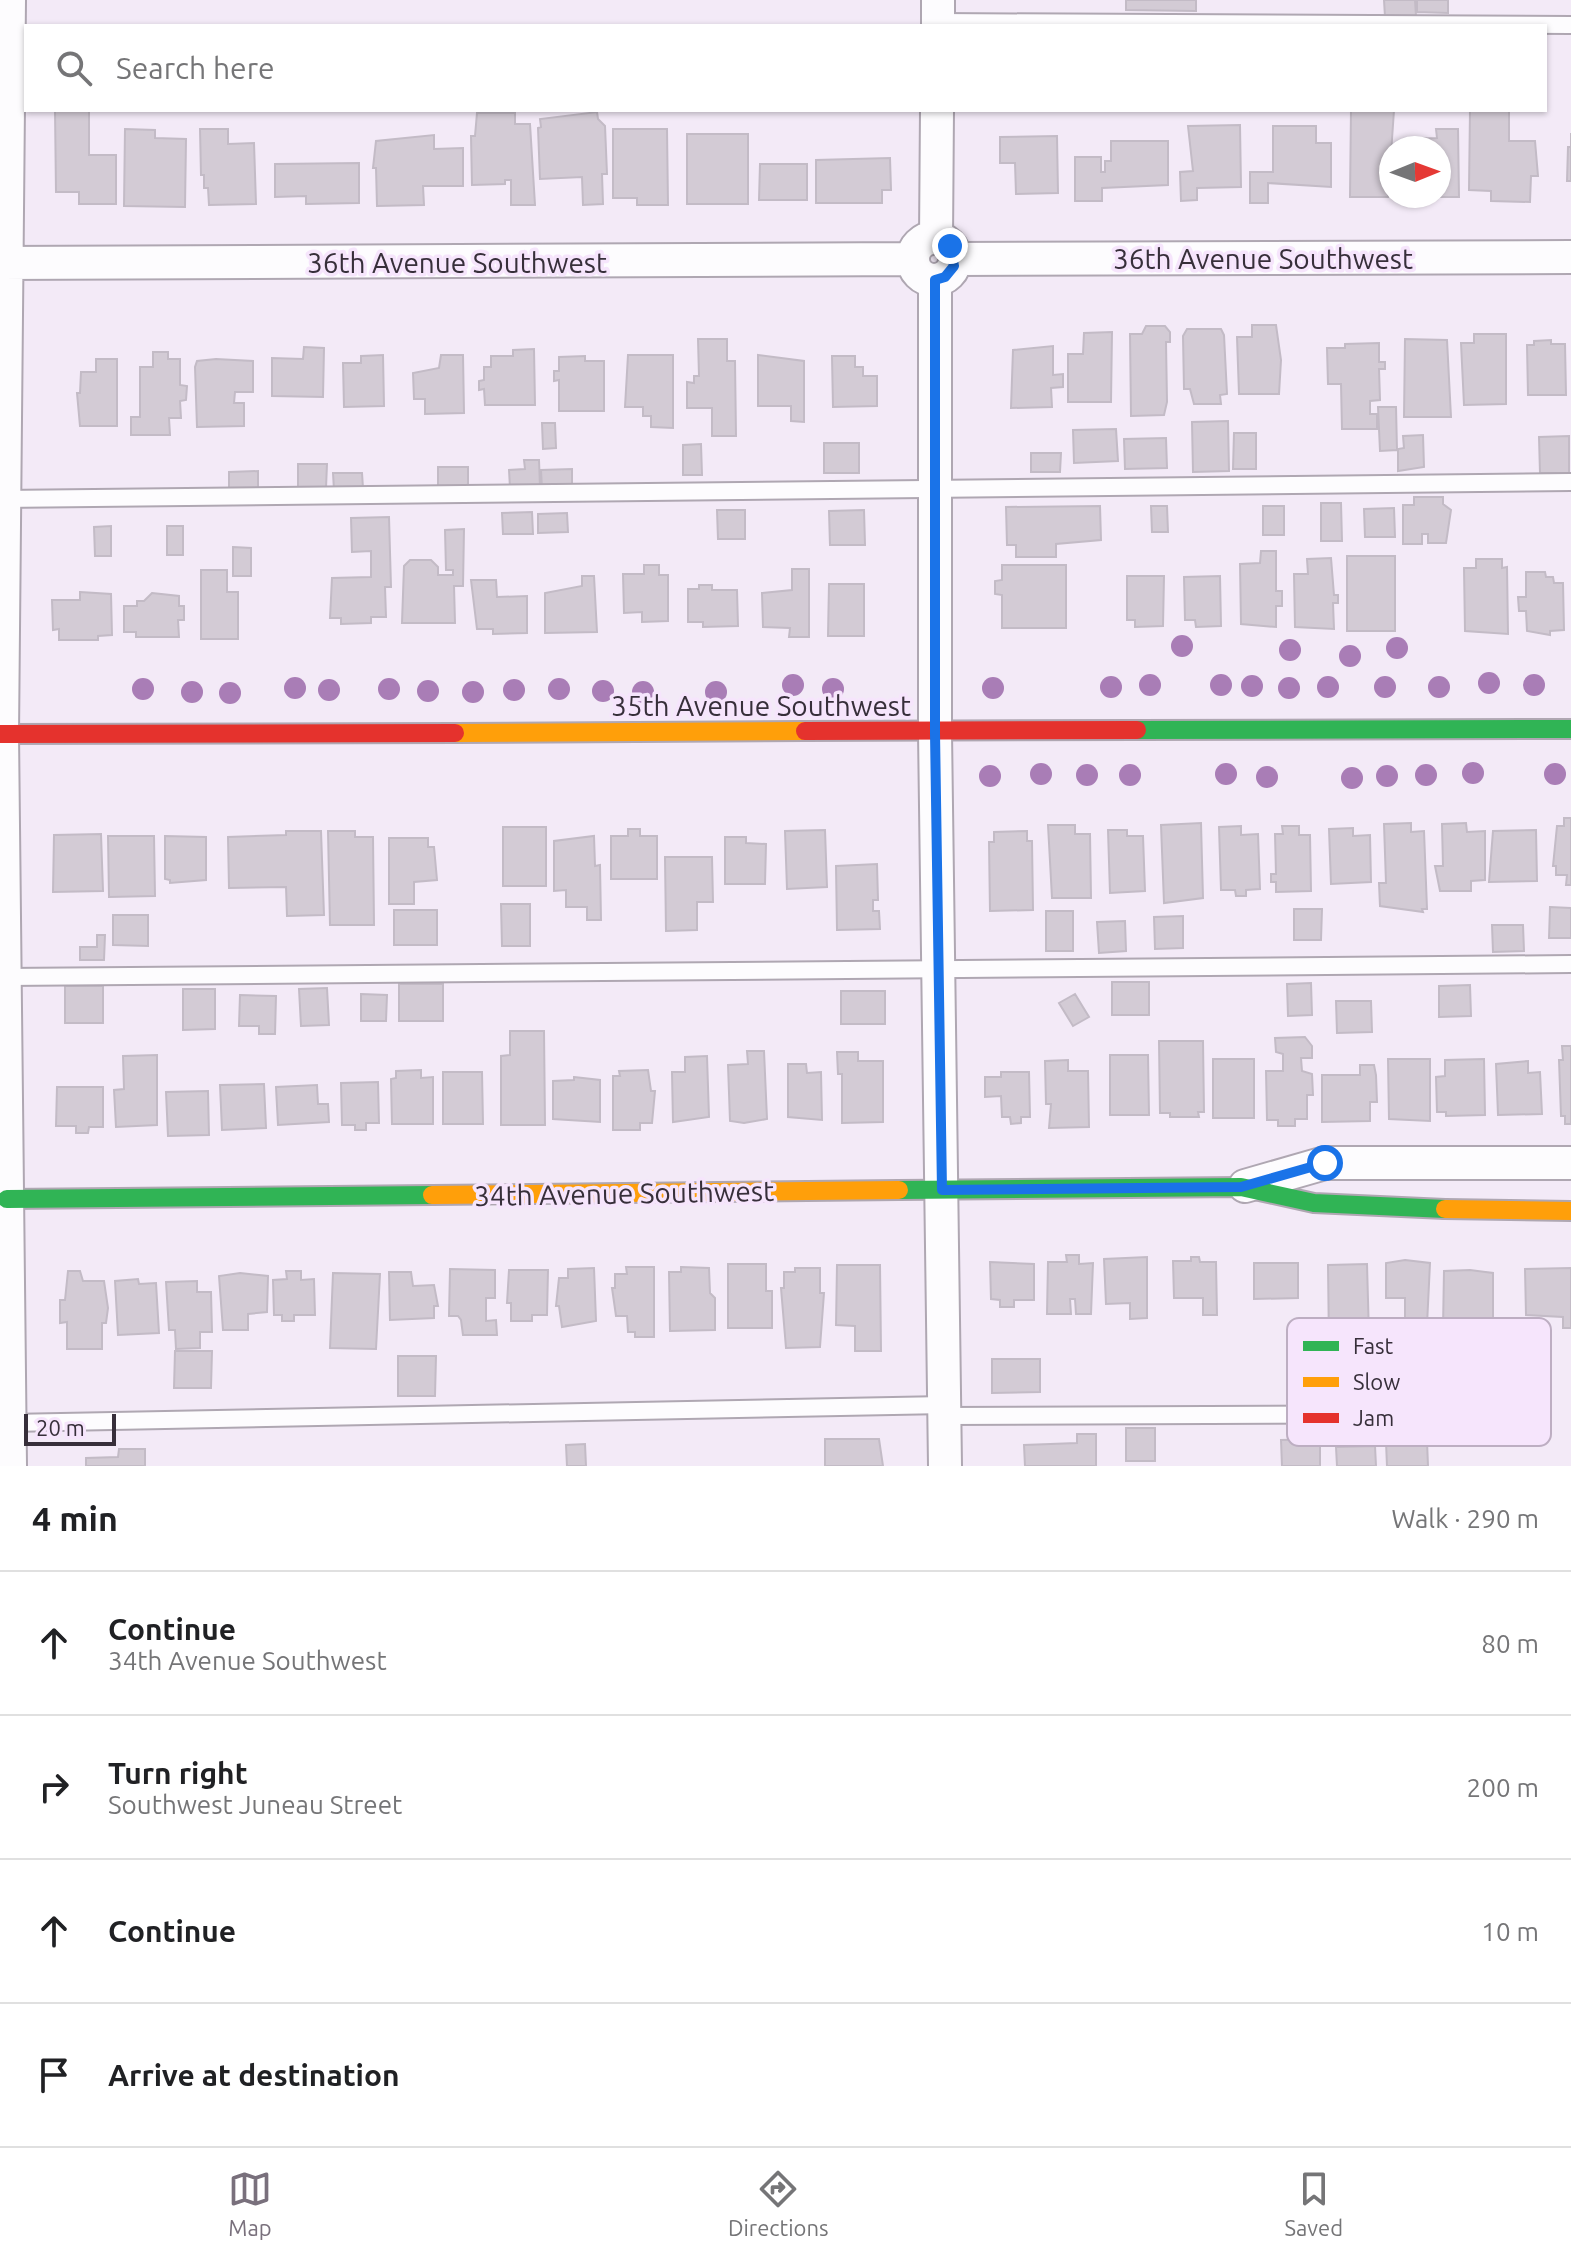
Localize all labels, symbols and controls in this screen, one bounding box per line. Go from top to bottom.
search box [24,24,1547,112]
icon: search [52,46,96,90]
text: Search here [116,51,275,85]
north arrow [1379,136,1451,208]
route end [932,228,968,264]
street label: 36th Avenue Southwest [1113,243,1413,274]
street label: 36th Avenue Southwest [307,247,607,278]
street label: 35th Avenue Southwest [611,690,911,721]
route start [1307,1145,1343,1181]
street label: 34th Avenue Southwest [474,1175,774,1211]
legend [1287,1318,1551,1446]
text: Fast [1353,1333,1394,1358]
text: Slow [1353,1369,1400,1394]
text: Jam [1353,1405,1394,1430]
scale bar [24,1410,116,1446]
text: 20 m [36,1415,85,1440]
text: 4 min [32,1499,118,1537]
text: Walk · 290 m [1391,1504,1539,1533]
text: Continue [108,1612,236,1646]
icon: ahead [32,1621,76,1665]
text: 80 m [1481,1629,1539,1658]
text: 34th Avenue Southwest [108,1646,387,1675]
text: Turn right [108,1756,248,1790]
icon: right [32,1765,76,1809]
text: 200 m [1467,1773,1539,1802]
text: Southwest Juneau Street [108,1790,402,1819]
icon: ahead [32,1909,76,1953]
text: Continue [108,1914,236,1948]
text: 10 m [1481,1917,1539,1946]
icon: arrive [32,2053,76,2097]
text: Arrive at destination [108,2058,400,2092]
tab: Map [228,2167,272,2240]
tab: Directions [728,2167,829,2240]
tab: Saved [1284,2167,1343,2240]

